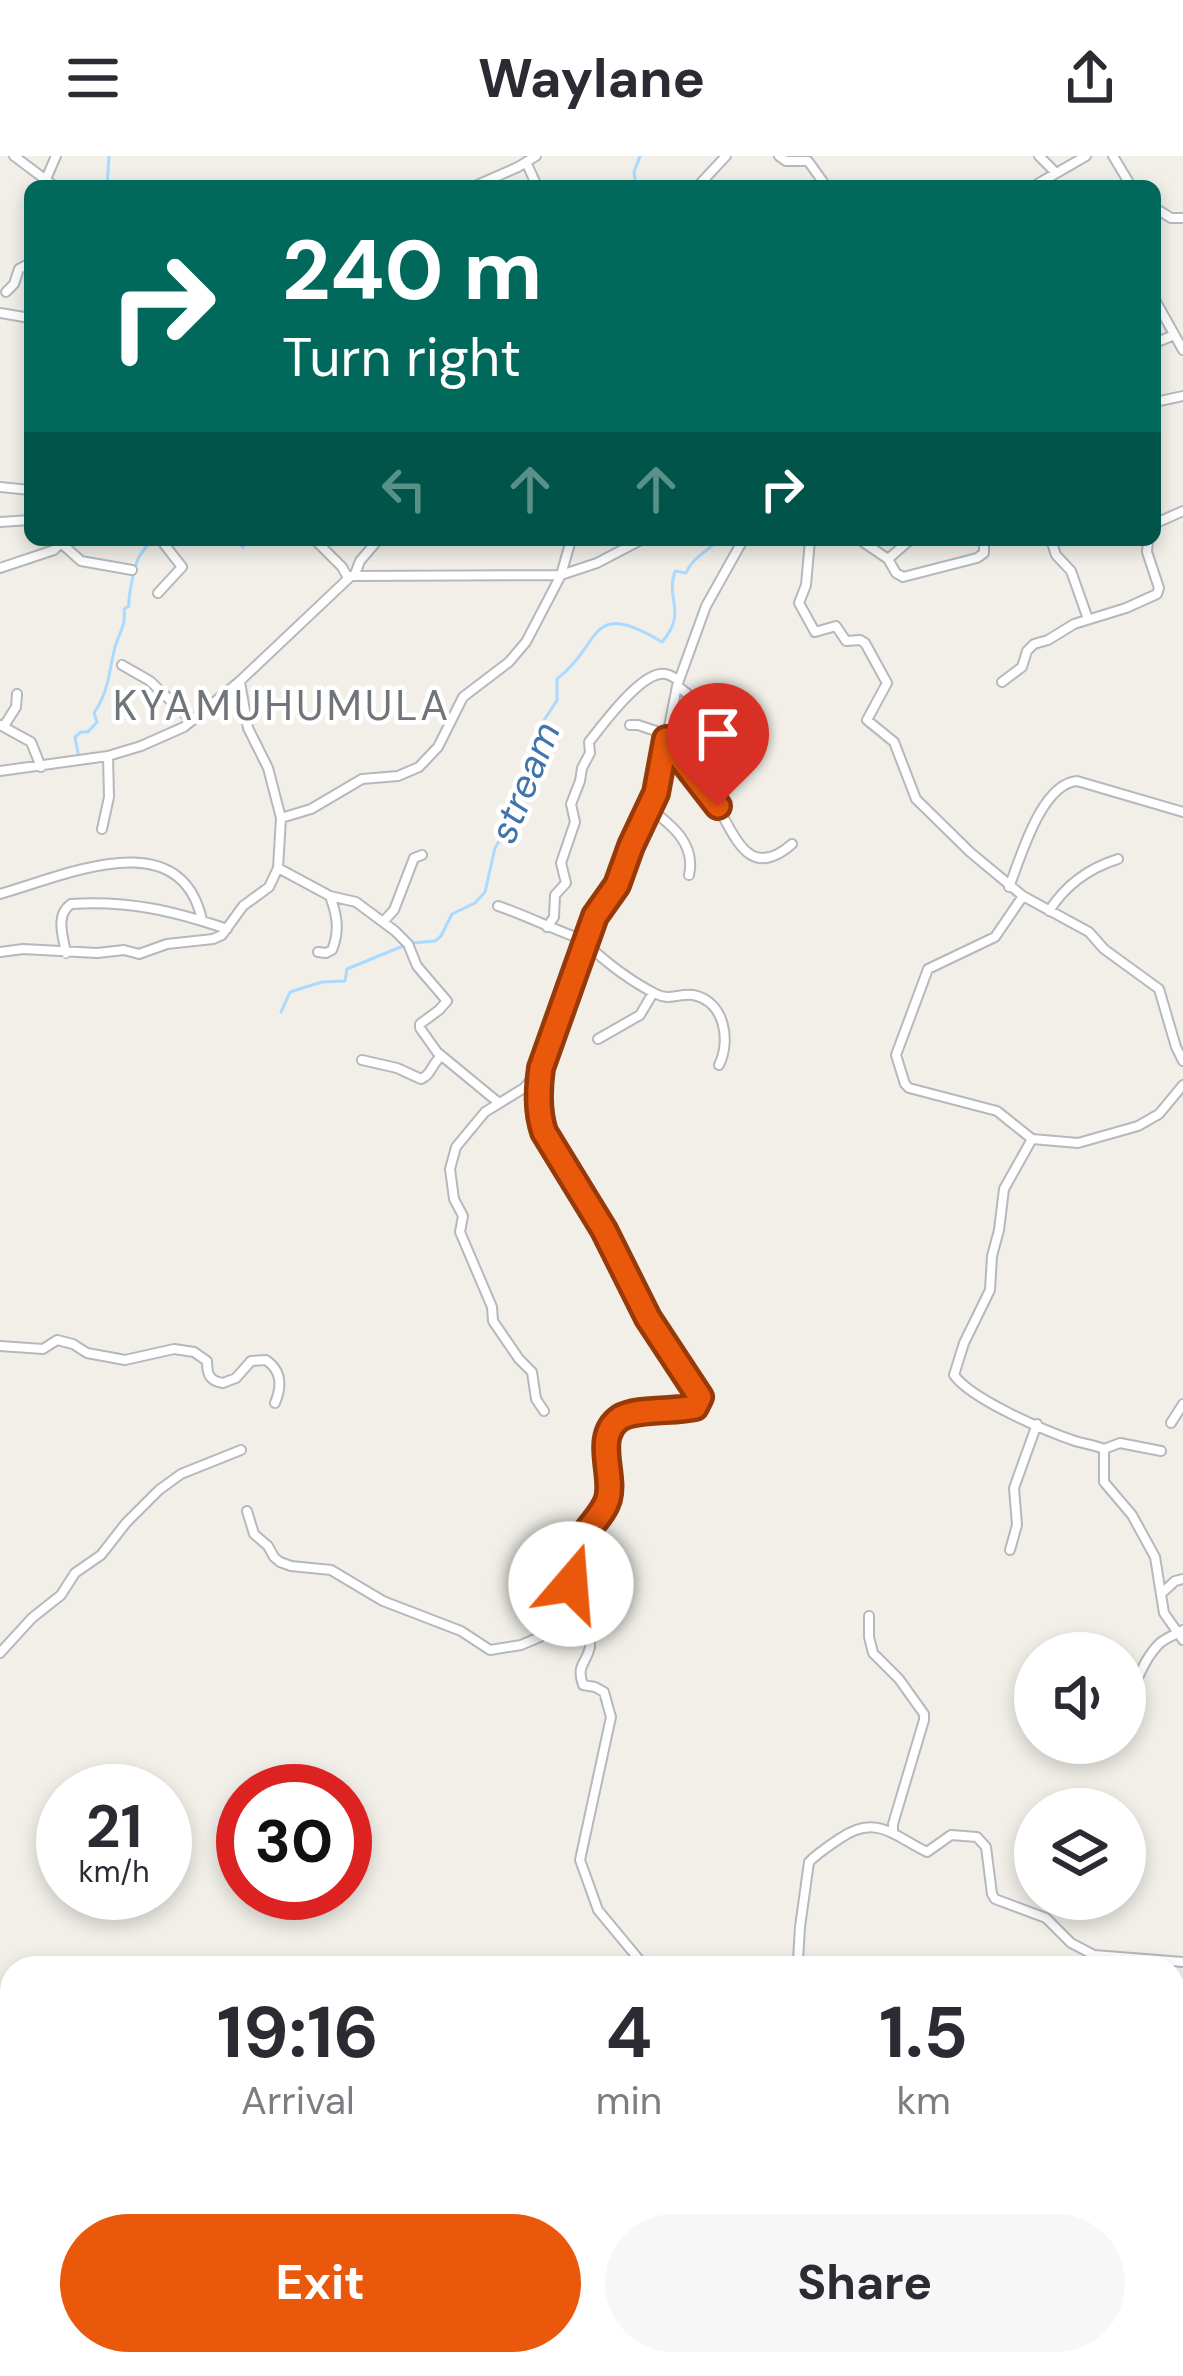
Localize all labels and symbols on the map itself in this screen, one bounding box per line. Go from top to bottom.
district label: KYAMUHUMULA [113,678,451,733]
pin [667,683,769,806]
water label: stream [477,714,572,850]
position arrow [508,1521,634,1647]
speed limit sign: 30 [216,1764,372,1920]

